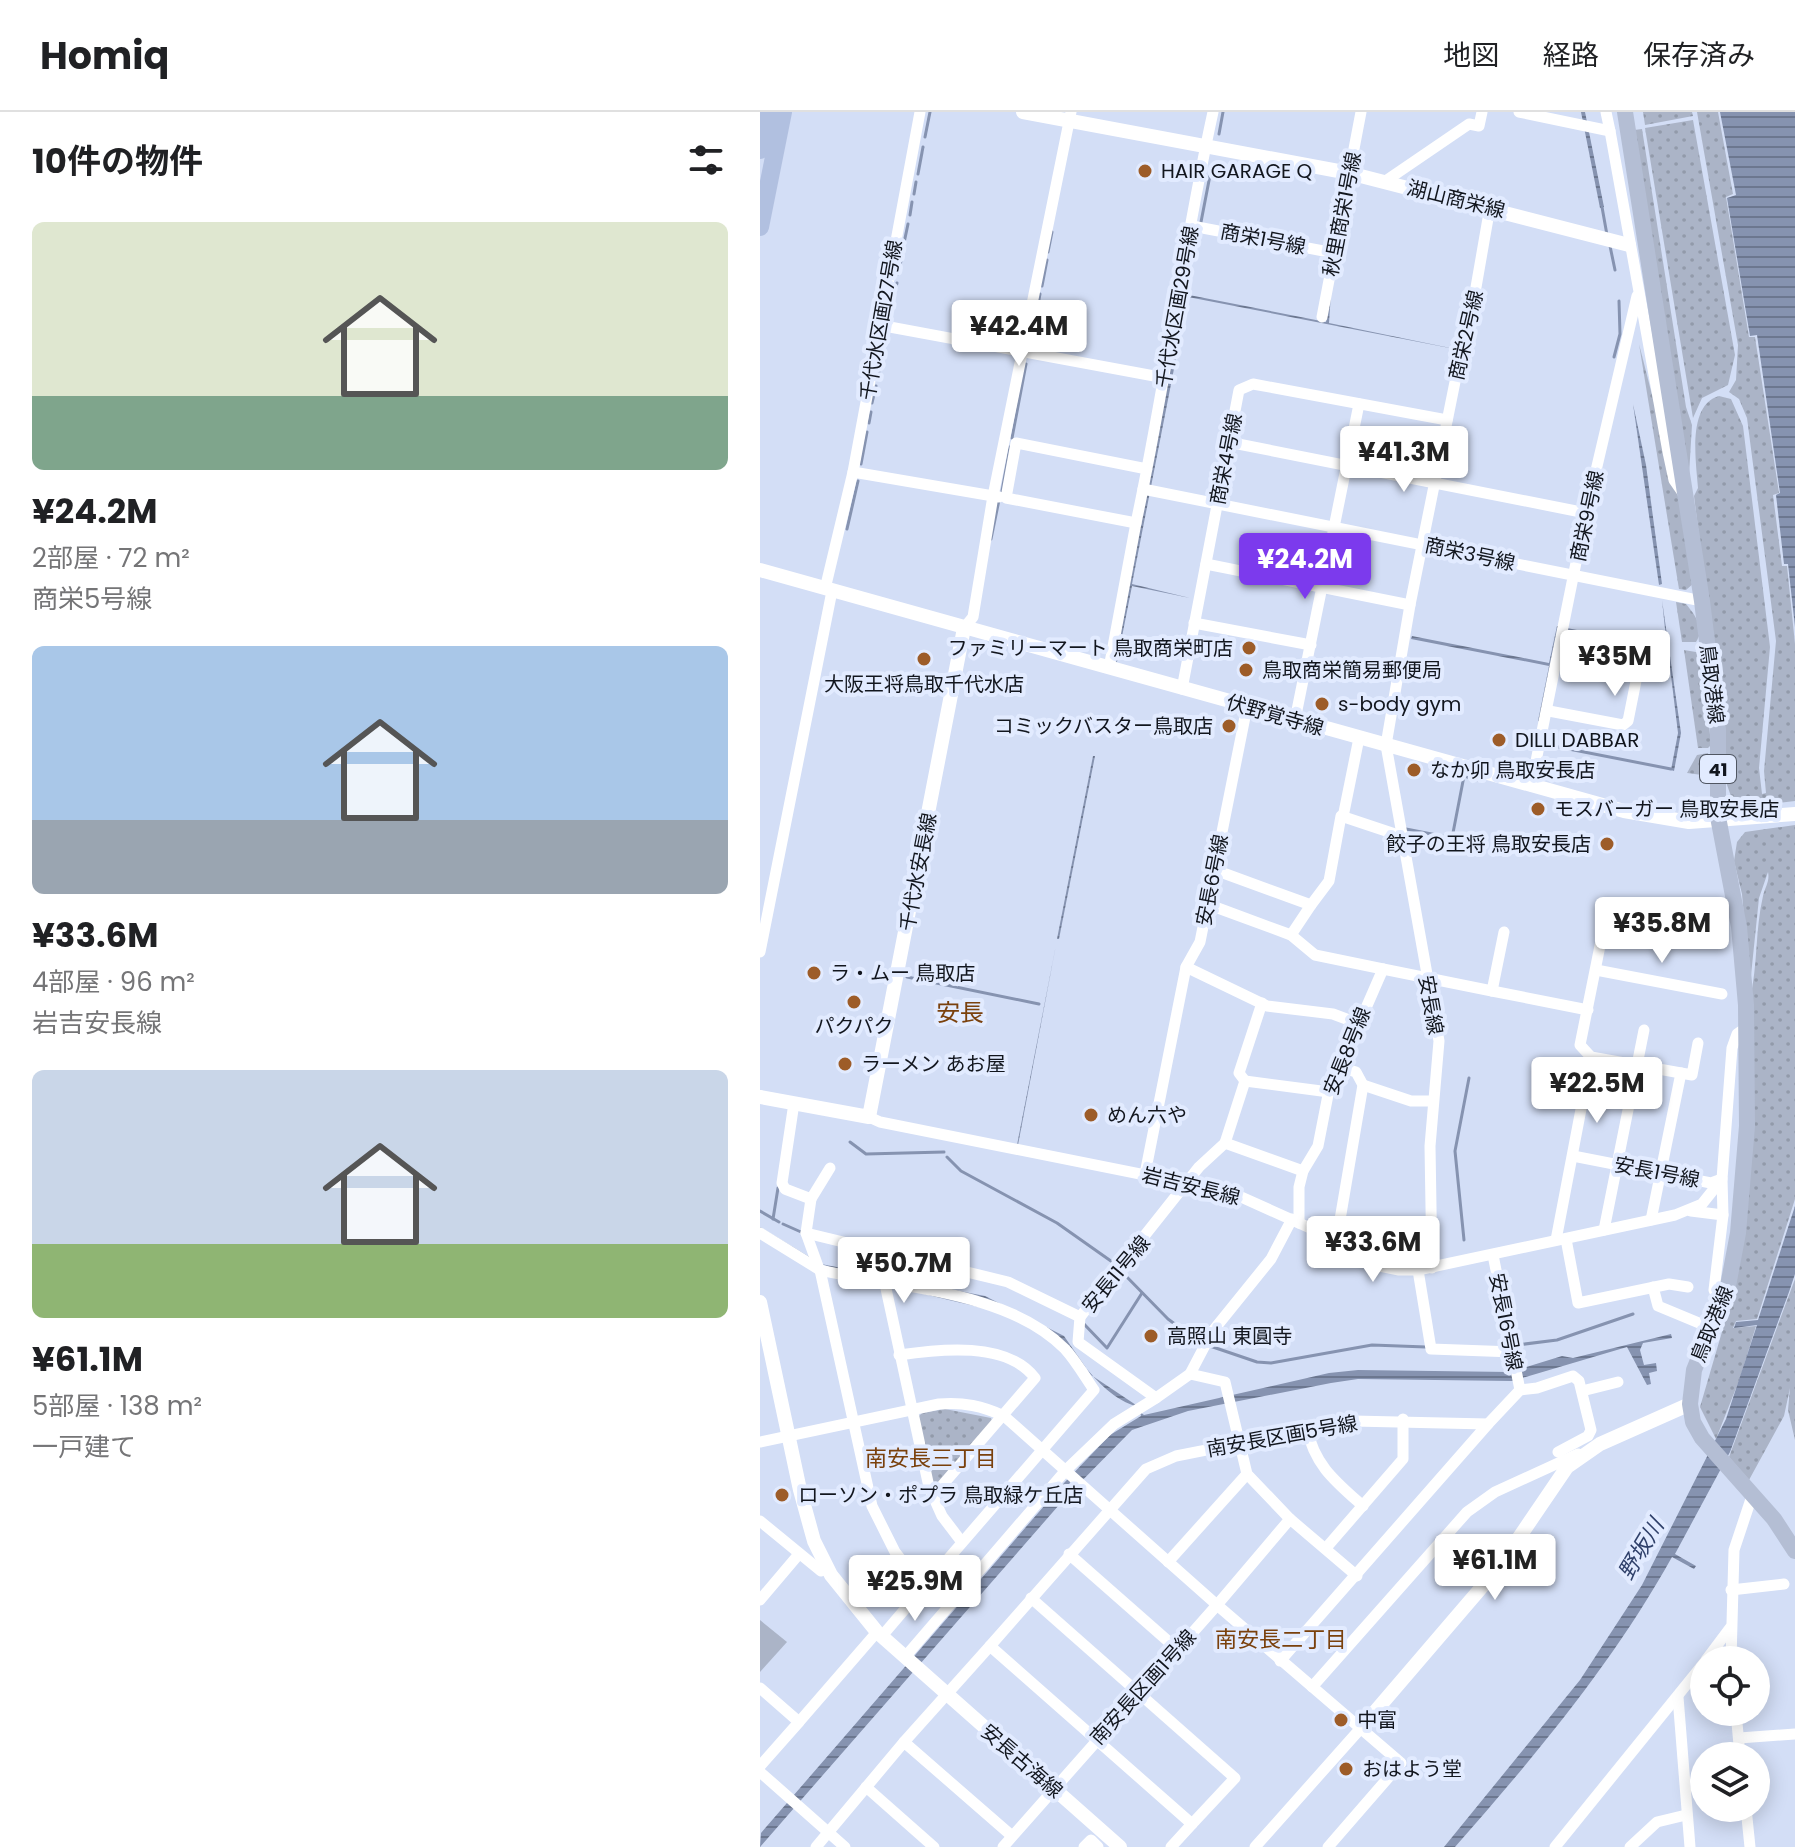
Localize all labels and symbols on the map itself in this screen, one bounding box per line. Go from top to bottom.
street label: 秋里商栄1号線 [1316,149,1368,279]
place label: HAIR GARAGE Q [1161,157,1313,185]
marker: HAIR GARAGE Q [1136,162,1154,180]
street label: 湖山商栄線 [1404,173,1508,225]
street label: 商栄1号線 [1218,217,1308,261]
street label: 千代水区画29号線 [1149,224,1205,390]
street label: 千代水区画27号線 [853,238,909,402]
street label: 商栄2号線 [1442,287,1490,383]
pin: ¥42.4M [954,300,1084,368]
street label: 商栄4号線 [1203,411,1249,507]
pin: ¥41.3M [1339,426,1469,494]
street label: 商栄9号線 [1564,468,1610,564]
street label: 商栄3号線 [1422,531,1518,577]
pin: ¥24.2M [1240,533,1370,601]
pin: ¥35M [1568,630,1662,698]
place label: ファミリーマート 鳥取商栄町店 [948,634,1233,662]
marker: ファミリーマート 鳥取商栄町店 [1240,639,1258,657]
street label: 鳥取港線 [1693,643,1731,725]
marker: 大阪王将鳥取千代水店 [915,650,933,668]
place label: 鳥取商栄簡易郵便局 [1262,656,1442,684]
marker: 鳥取商栄簡易郵便局 [1237,661,1255,679]
place label: 大阪王将鳥取千代水店 [824,670,1024,698]
street label: 伏野覚寺線 [1223,688,1327,742]
place label: s-body gym [1338,690,1461,718]
marker: s-body gym [1313,695,1331,713]
place label: コミックバスター鳥取店 [994,712,1213,740]
marker: コミックバスター鳥取店 [1220,717,1238,735]
place label: DILLI DABBAR [1515,726,1639,754]
marker: DILLI DABBAR [1490,731,1508,749]
road number: 41 [1700,755,1736,783]
place label: なか卯 鳥取安長店 [1430,756,1595,784]
marker: なか卯 鳥取安長店 [1405,761,1423,779]
place label: モスバーガー 鳥取安長店 [1554,795,1779,823]
marker: モスバーガー 鳥取安長店 [1529,800,1547,818]
street label: 千代水安長線 [893,810,943,934]
place label: 餃子の王将 鳥取安長店 [1386,830,1591,858]
street label: 安長6号線 [1189,832,1235,928]
marker: 餃子の王将 鳥取安長店 [1598,835,1616,853]
pin: ¥35.8M [1597,897,1727,965]
place label: ラ・ムー 鳥取店 [830,959,975,987]
marker: ラ・ムー 鳥取店 [805,964,823,982]
street label: 安長線 [1412,973,1450,1037]
marker: パクパク [845,993,863,1011]
district label: 安長 [936,996,984,1029]
street label: 安長8号線 [1317,1003,1377,1099]
place label: パクパク [815,1012,894,1040]
place label: ラーメン あお屋 [861,1050,1006,1078]
marker: ラーメン あお屋 [836,1055,854,1073]
pin: ¥22.5M [1532,1057,1662,1125]
place label: めん六や [1107,1101,1187,1129]
marker: めん六や [1082,1106,1100,1124]
street label: 安長1号線 [1612,1150,1702,1194]
street label: 岩吉安長線 [1139,1160,1243,1212]
pin: ¥33.6M [1308,1216,1438,1284]
street label: 安長11号線 [1075,1229,1157,1319]
pin: ¥50.7M [839,1237,969,1305]
street label: 安長16号線 [1483,1271,1529,1373]
street label: 鳥取港線 [1684,1282,1740,1366]
place label: 高照山 東圓寺 [1167,1322,1292,1350]
marker: 高照山 東圓寺 [1142,1327,1160,1345]
street label: 南安長区画5号線 [1204,1409,1360,1463]
district label: 南安長三丁目 [865,1443,997,1474]
place label: ローソン・ポプラ 鳥取緑ケ丘店 [798,1481,1083,1509]
marker: ローソン・ポプラ 鳥取緑ケ丘店 [773,1486,791,1504]
water label: 野坂川 [1611,1511,1672,1585]
pin: ¥61.1M [1430,1534,1560,1602]
pin: ¥25.9M [850,1555,980,1623]
street label: 南安長区画1号線 [1084,1623,1202,1751]
district label: 南安長二丁目 [1215,1624,1347,1655]
place label: 中富 [1357,1706,1397,1734]
marker: 中富 [1332,1711,1350,1729]
street label: 安長古海線 [975,1718,1069,1804]
place label: おはよう堂 [1362,1755,1462,1783]
marker: おはよう堂 [1337,1760,1355,1778]

